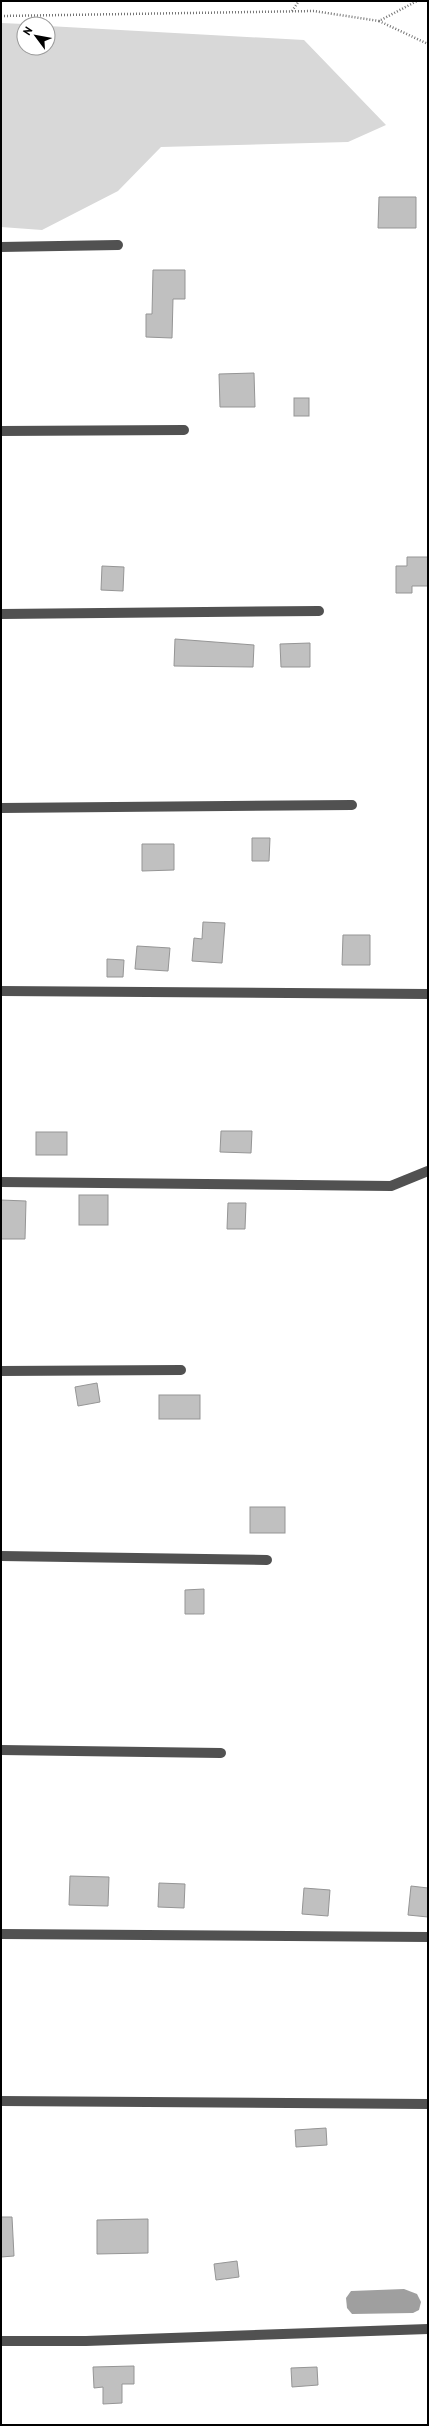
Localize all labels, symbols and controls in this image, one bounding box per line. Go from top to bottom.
north arrow [16,16,56,56]
text: N [20,24,35,37]

